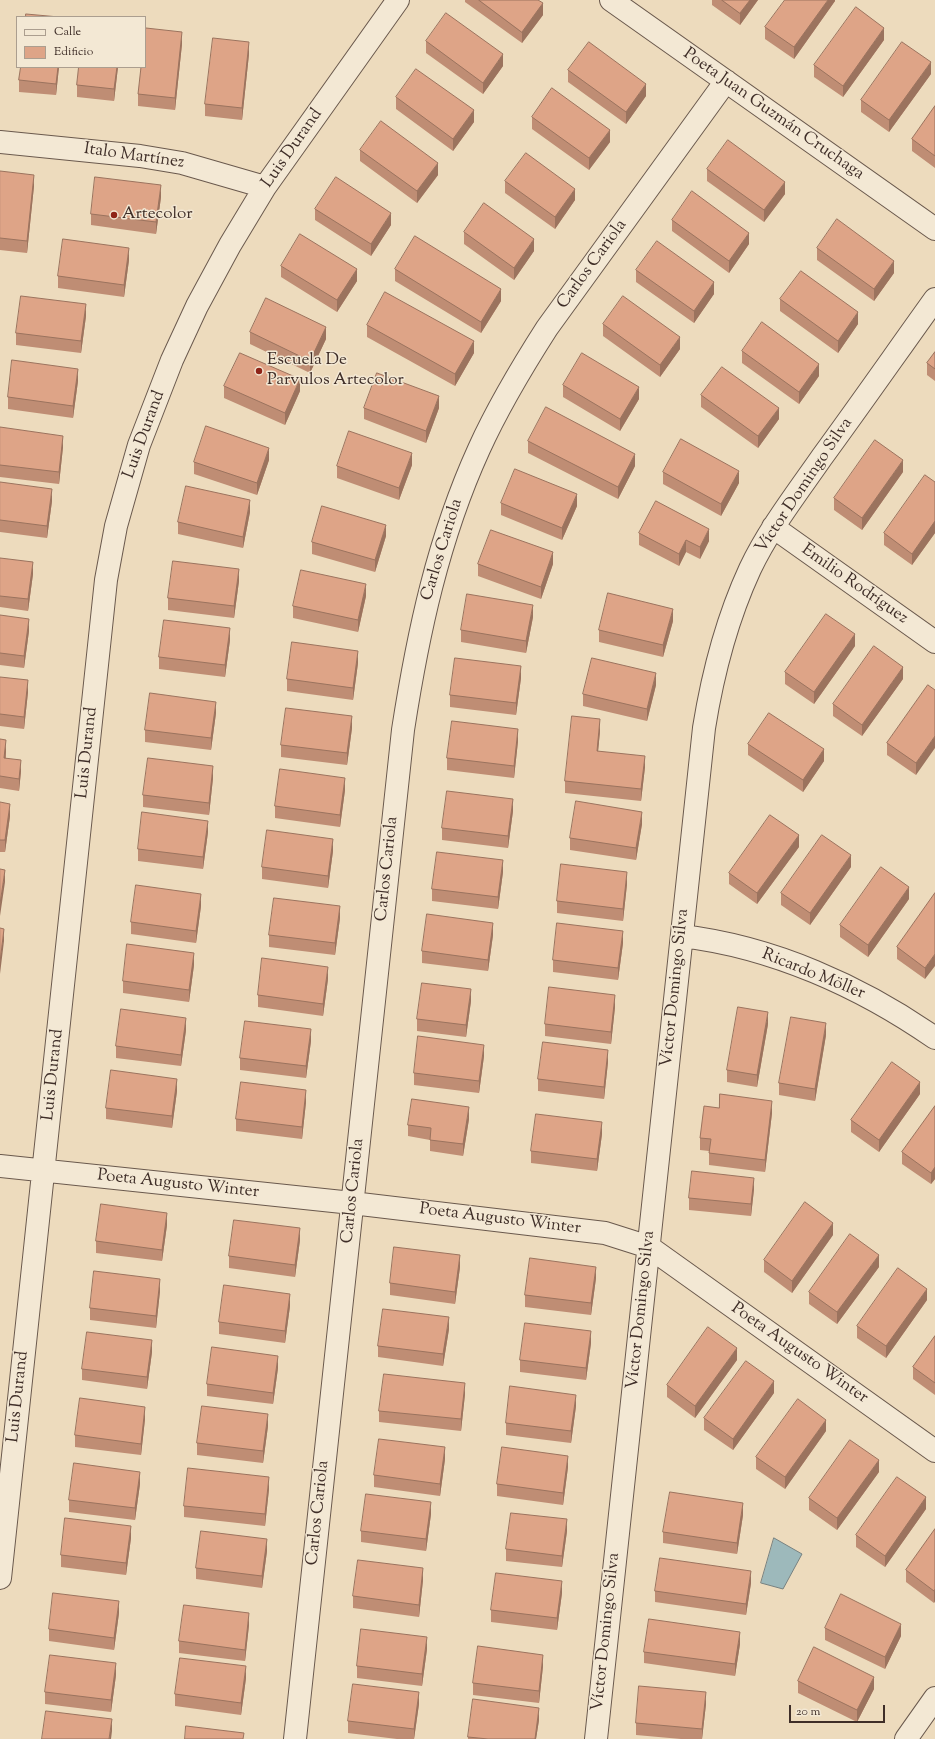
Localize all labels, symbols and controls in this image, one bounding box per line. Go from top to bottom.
legend [16,16,146,68]
text: Calle [54,23,81,41]
text: Edificio [54,43,93,61]
street label: Poeta Juan Guzmán Cruchaga [679,45,867,185]
street label: Luis Durand [258,105,328,193]
street label: Italo Martínez [82,140,186,174]
place label: Artecolor [122,205,193,225]
marker: Artecolor [109,210,119,220]
street label: Carlos Cariola [554,216,632,314]
place label: Escuela De Parvulos Artecolor [267,351,404,391]
marker: Escuela De Parvulos Artecolor [254,366,264,376]
street label: Luis Durand [120,388,170,482]
street label: Víctor Domingo Silva [752,414,858,558]
street label: Carlos Cariola [418,497,468,603]
street label: Emilio Rodríguez [797,541,911,629]
street label: Luis Durand [73,706,103,800]
street label: Carlos Cariola [372,815,404,923]
street label: Víctor Domingo Silva [658,908,694,1068]
street label: Ricardo Möller [759,945,867,1005]
street label: Luis Durand [39,1028,69,1122]
street label: Carlos Cariola [338,1137,370,1245]
street label: Poeta Augusto Winter [96,1166,260,1204]
street label: Poeta Augusto Winter [418,1200,582,1240]
street label: Víctor Domingo Silva [624,1230,660,1390]
street label: Poeta Augusto Winter [727,1299,871,1409]
street label: Luis Durand [4,1350,34,1444]
street label: Carlos Cariola [303,1459,335,1567]
street label: Víctor Domingo Silva [589,1552,625,1712]
scale bar [791,1697,887,1723]
text: 20 m [796,1703,820,1721]

